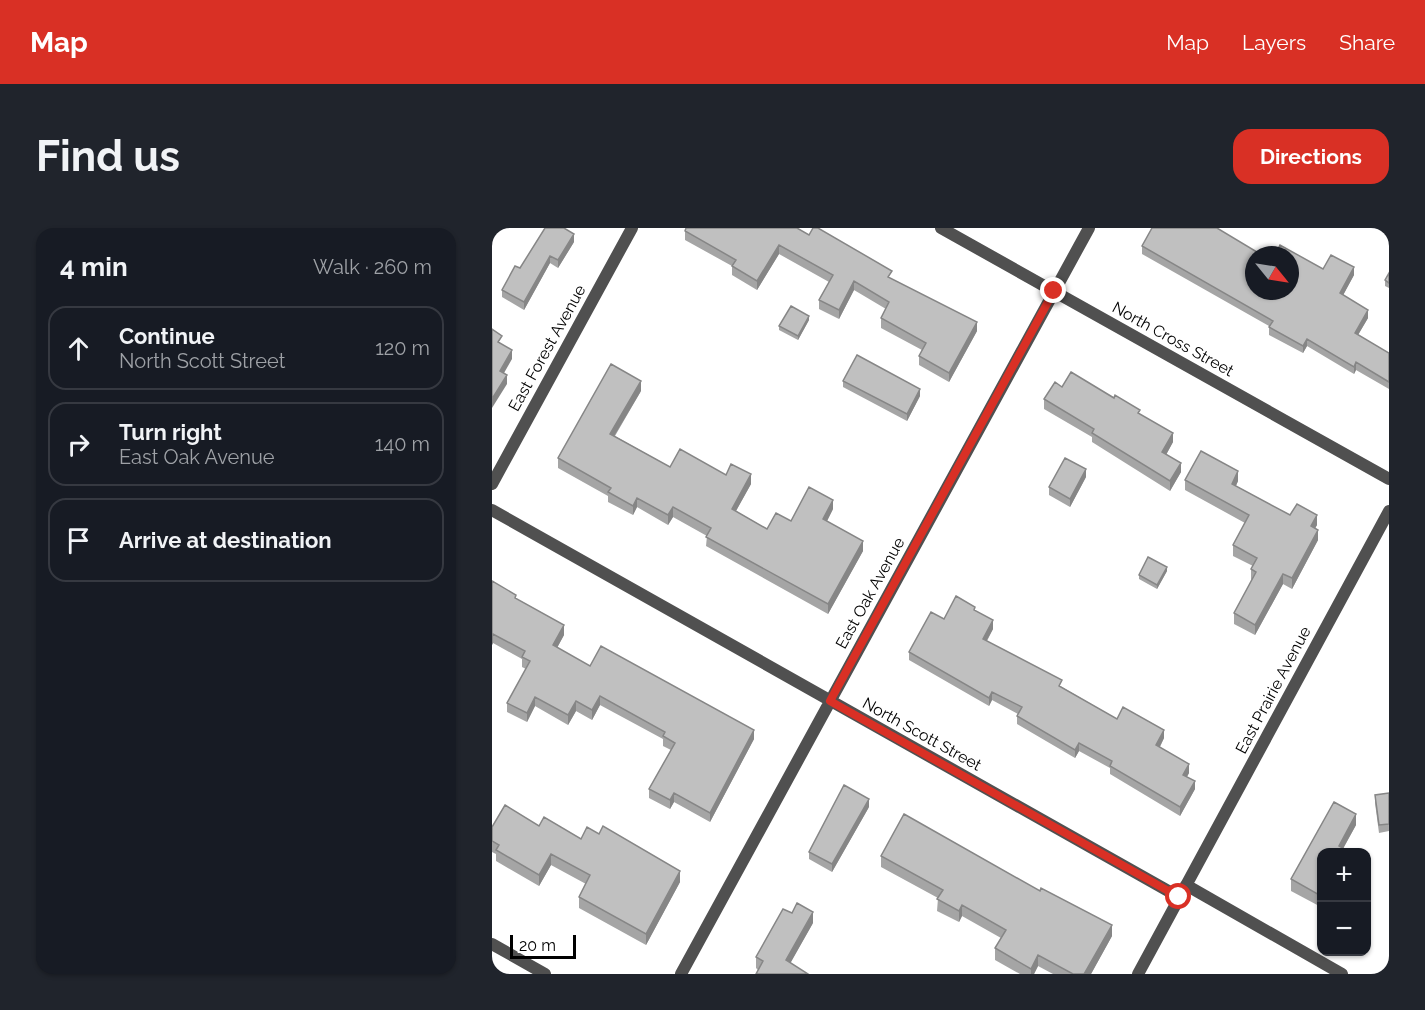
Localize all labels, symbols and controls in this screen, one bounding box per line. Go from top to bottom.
text: Map [30,26,88,59]
text: Map [1166,30,1209,55]
text: Layers [1242,30,1306,55]
text: Share [1339,30,1395,55]
button: Directions [1233,129,1389,184]
text: Find us [36,132,180,181]
north arrow [1245,246,1299,300]
text: 4 min [60,252,128,282]
text: Walk · 260 m [313,255,432,279]
route end [1040,277,1066,303]
street label: East Forest Avenue [504,281,590,415]
street label: North Cross Street [1109,298,1238,381]
text: Continue [119,323,215,349]
icon: ahead [62,332,95,365]
text: 120 m [375,336,430,360]
text: North Scott Street [119,349,285,373]
text: Turn right [119,419,222,445]
icon: right [62,428,95,461]
text: 140 m [375,432,430,456]
text: East Oak Avenue [119,445,275,469]
icon: arrive [62,524,95,557]
text: Arrive at destination [119,527,332,553]
street label: East Oak Avenue [832,534,908,652]
street label: East Prairie Avenue [1231,623,1315,757]
street label: North Scott Street [859,693,985,775]
map controls [1317,848,1371,956]
button: + [1317,848,1371,902]
route start [1165,883,1191,909]
button: − [1317,902,1371,956]
scale bar [510,932,576,960]
text: 20 m [519,936,556,955]

